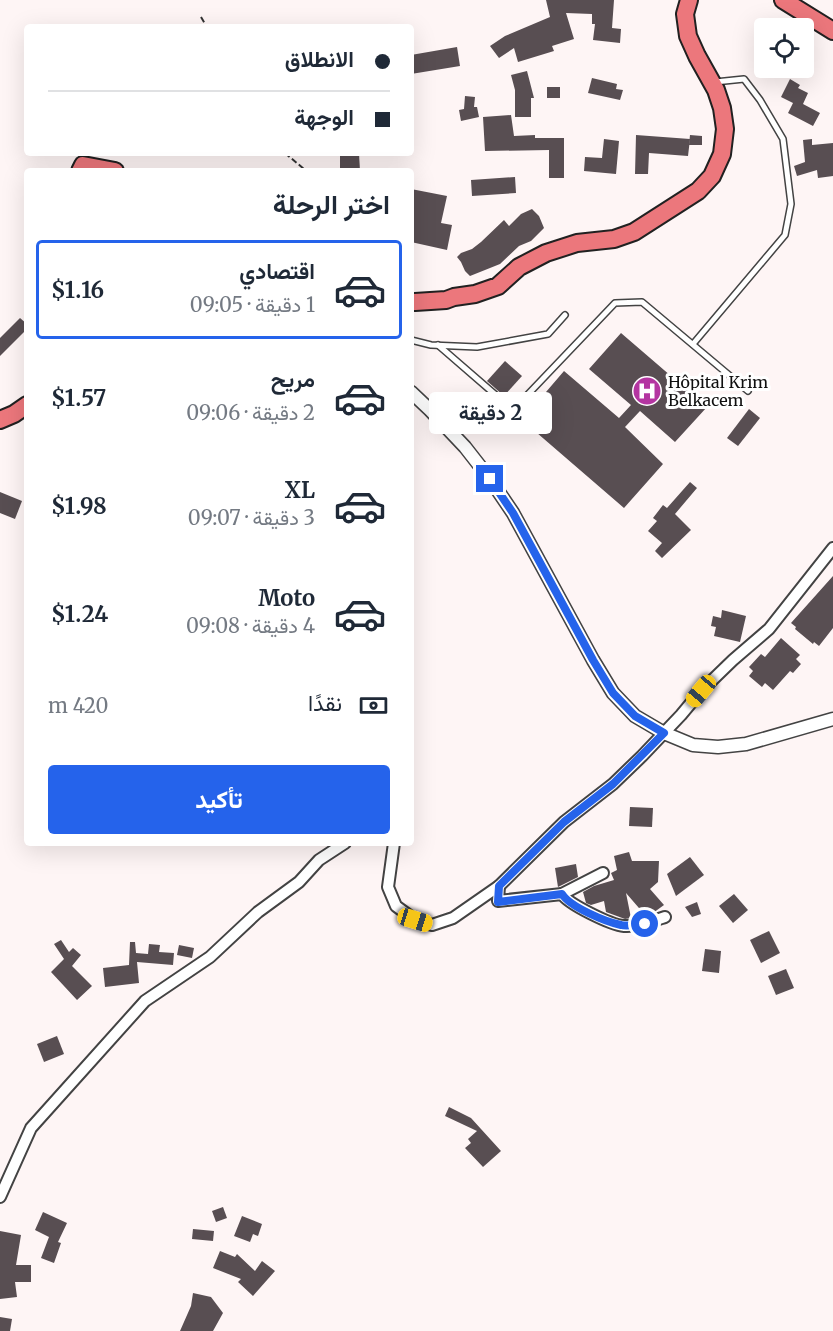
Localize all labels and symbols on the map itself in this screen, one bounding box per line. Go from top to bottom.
place label: Hôpital Krim Belkacem [668,372,768,410]
hospital icon: Hôpital Krim Belkacem [631,375,663,407]
callout: 2 دقيقة [428,392,552,434]
route end [476,465,503,492]
car [683,671,719,711]
car [395,906,435,934]
route start [631,910,658,937]

